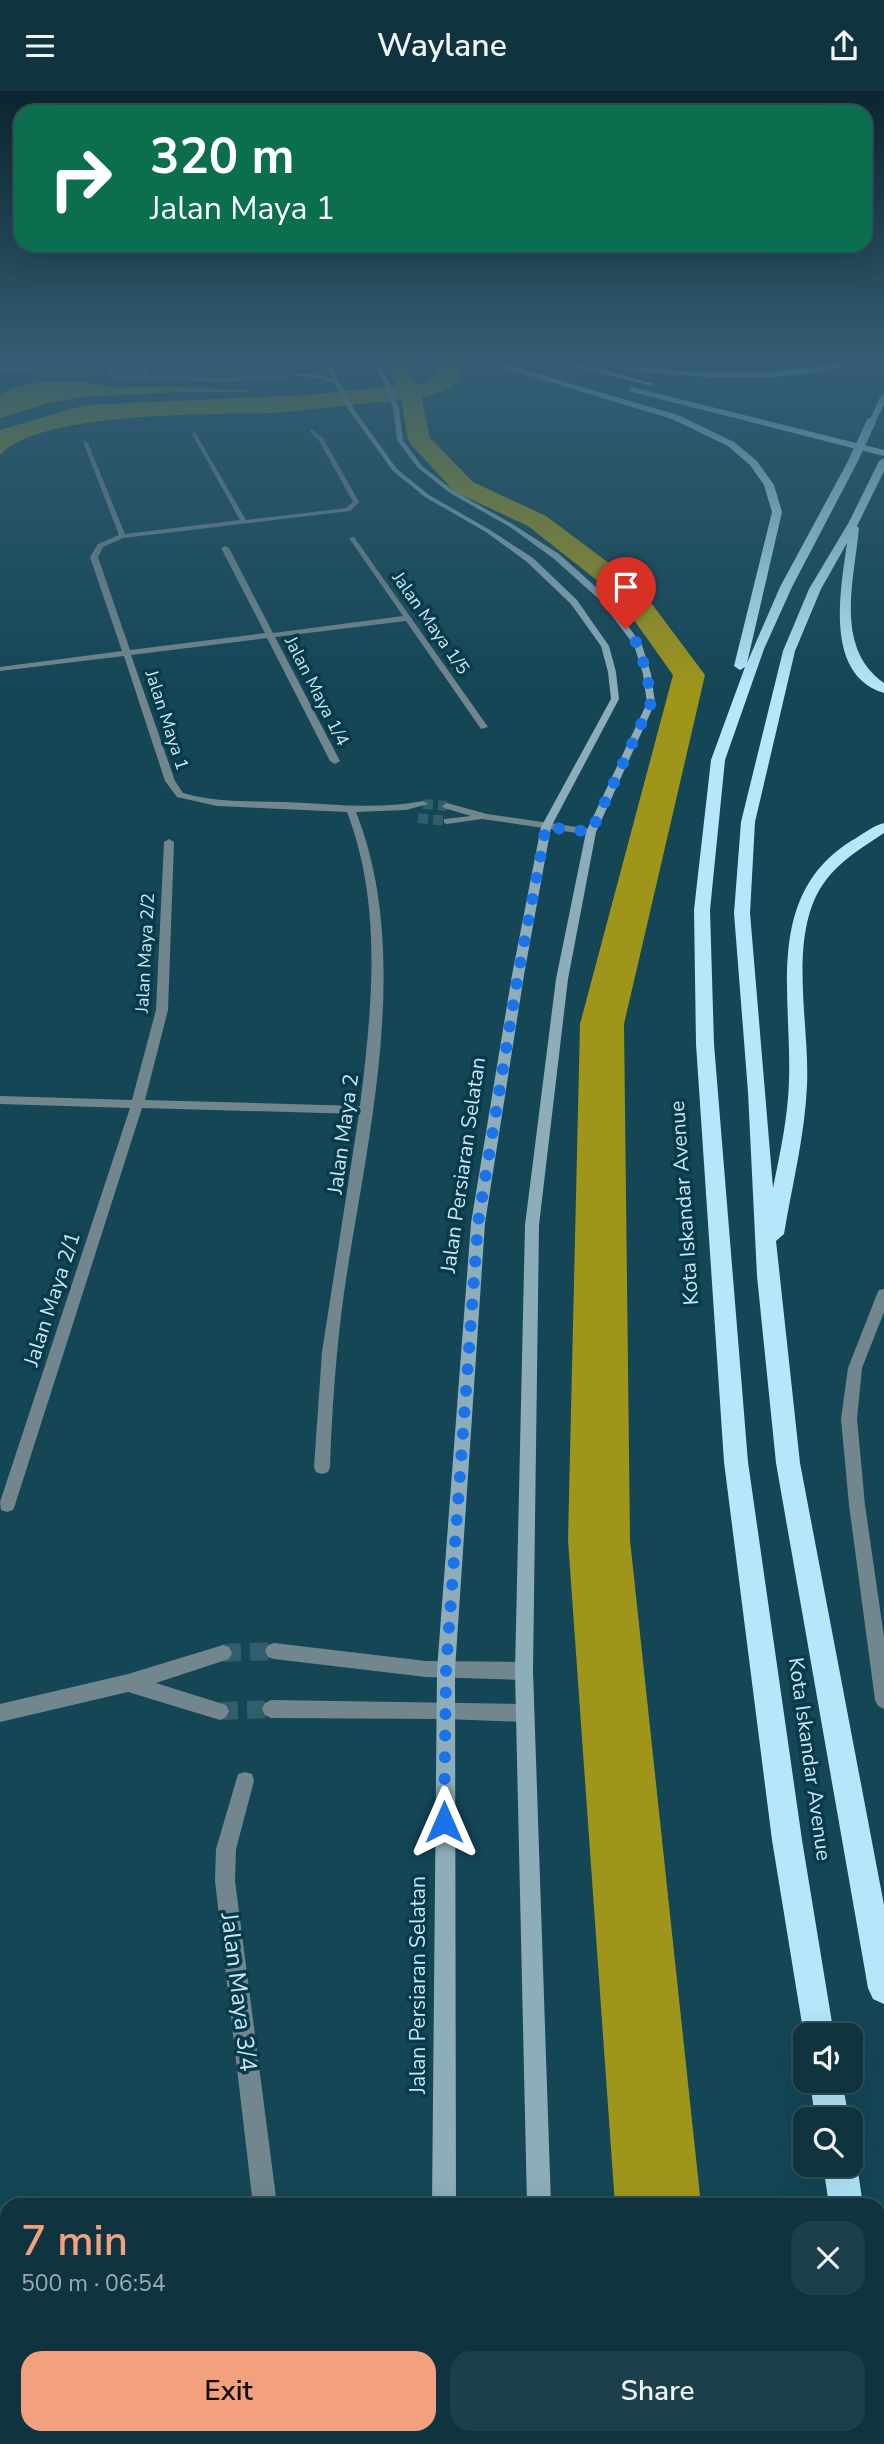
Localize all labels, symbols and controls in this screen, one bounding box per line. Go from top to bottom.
text: Waylane [377,24,507,67]
icon: menu [21,27,59,65]
icon: share [825,27,863,65]
text: 320 m [150,123,294,190]
icon: right [35,133,126,224]
text: Jalan Maya 1 [150,187,335,230]
pin [596,557,656,629]
street label: Jalan Maya 1/5 [386,566,475,679]
icon: arrive [607,568,645,606]
street label: Jalan Maya 1/4 [279,631,355,750]
street label: Jalan Maya 1 [139,666,194,773]
street label: Jalan Maya 2/2 [130,893,160,1014]
street label: Jalan Persiaran Selatan [434,1055,492,1276]
street label: Jalan Maya 2 [321,1072,365,1197]
street label: Kota Iskandar Avenue [663,1100,705,1306]
street label: Jalan Maya 2/1 [17,1228,87,1371]
street label: Kota Iskandar Avenue [782,1656,838,1862]
position arrow [407,1785,481,1859]
street label: Jalan Persiaran Selatan [404,1876,432,2095]
street label: Jalan Maya 3/4 [213,1910,265,2073]
map controls [793,2023,863,2177]
button: sound [793,2023,863,2093]
button: search [793,2107,863,2177]
text: 7 min [21,2213,128,2270]
button: close [791,2221,865,2295]
text: 500 m · 06:54 [21,2268,166,2299]
button: Exit [21,2351,436,2431]
button: Share [450,2351,865,2431]

